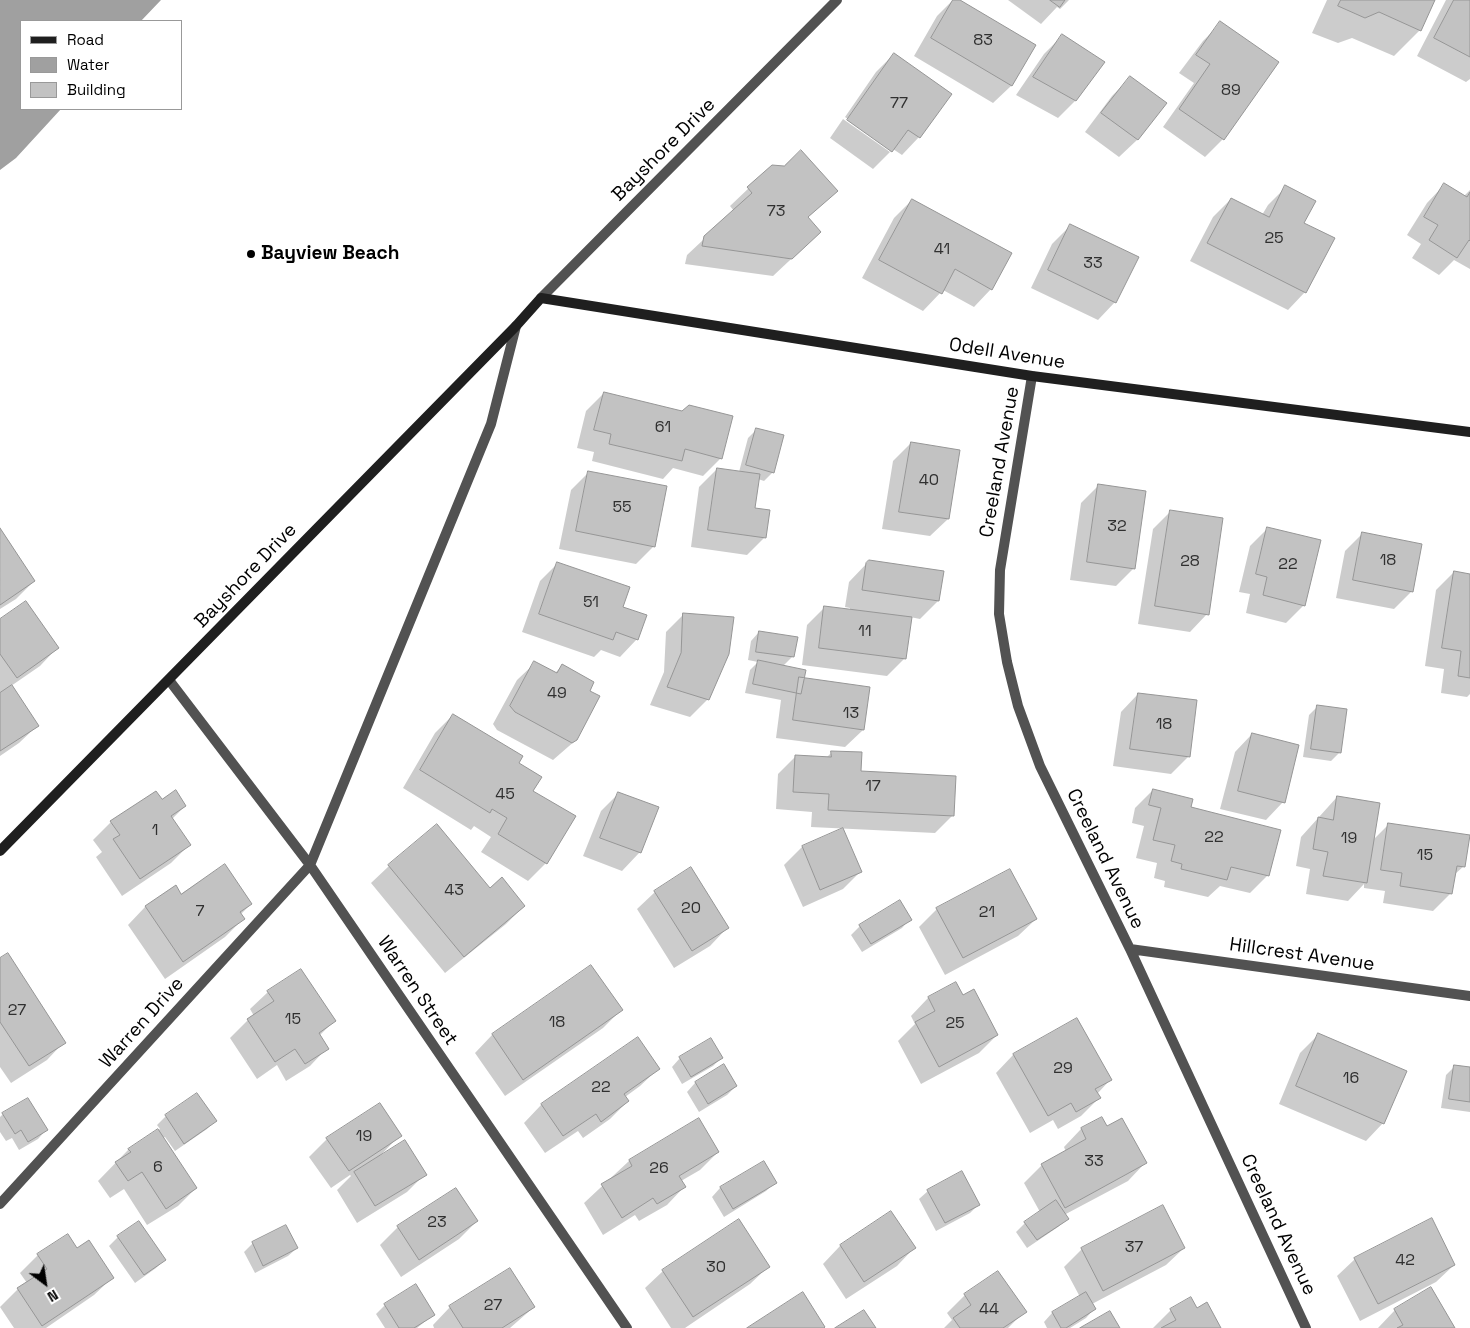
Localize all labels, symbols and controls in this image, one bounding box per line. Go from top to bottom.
legend [20,20,182,110]
text: Road [67,30,104,49]
house number: 83 [973,31,993,51]
text: Water [67,55,109,74]
text: Building [67,80,126,99]
house number: 89 [1221,81,1241,101]
street label: Bayshore Drive [608,94,720,206]
house number: 77 [890,94,908,114]
house number: 73 [767,202,785,222]
house number: 25 [1264,229,1284,249]
house number: 41 [934,240,950,260]
place label: Bayview Beach [261,243,399,265]
marker: Bayview Beach [245,248,257,260]
house number: 33 [1083,254,1103,274]
street label: Odell Avenue [947,334,1067,374]
street label: Creeland Avenue [975,385,1025,539]
house number: 61 [655,418,671,438]
house number: 40 [919,471,939,491]
house number: 55 [612,498,632,518]
house number: 32 [1107,517,1127,537]
street label: Bayshore Drive [190,519,302,633]
house number: 18 [1380,551,1396,571]
house number: 28 [1180,552,1200,572]
house number: 22 [1278,555,1298,575]
house number: 51 [583,593,599,613]
house number: 11 [858,622,872,642]
house number: 49 [547,684,567,704]
house number: 13 [843,704,859,724]
house number: 18 [1156,715,1172,735]
house number: 17 [865,777,881,797]
house number: 45 [495,785,515,805]
street label: Creeland Avenue [1061,785,1149,933]
house number: 1 [152,821,158,841]
house number: 22 [1204,828,1224,848]
house number: 19 [1341,829,1357,849]
house number: 15 [1417,846,1433,866]
house number: 43 [444,881,464,901]
house number: 20 [681,899,701,919]
house number: 7 [195,902,205,922]
house number: 21 [979,903,995,923]
street label: Warren Street [372,932,462,1050]
street label: Hillcrest Avenue [1228,934,1376,976]
street label: Warren Drive [95,973,189,1073]
house number: 27 [8,1001,26,1021]
house number: 15 [285,1010,301,1030]
house number: 18 [549,1013,565,1033]
house number: 25 [945,1014,965,1034]
house number: 29 [1053,1059,1073,1079]
house number: 16 [1343,1069,1359,1089]
house number: 22 [591,1078,611,1098]
house number: 19 [356,1127,372,1147]
street label: Creeland Avenue [1235,1151,1321,1299]
house number: 33 [1084,1152,1104,1172]
house number: 6 [153,1158,163,1178]
house number: 26 [649,1159,669,1179]
house number: 23 [427,1213,447,1233]
house number: 37 [1125,1238,1143,1258]
house number: 42 [1395,1251,1415,1271]
north arrow [20,1258,70,1308]
house number: 30 [706,1258,726,1278]
text: N [44,1286,61,1306]
house number: 27 [484,1296,502,1316]
house number: 44 [979,1300,999,1320]

